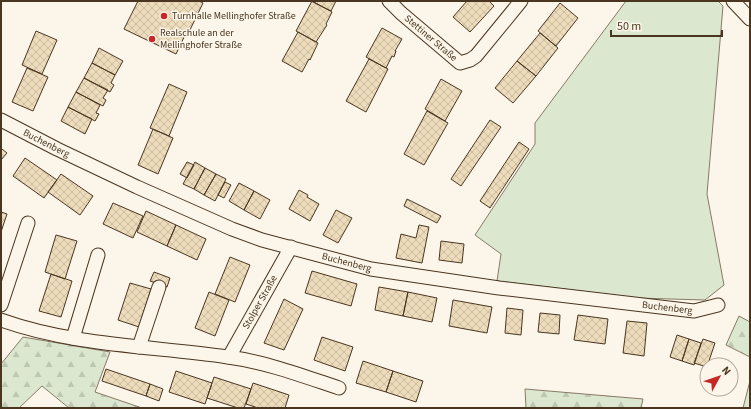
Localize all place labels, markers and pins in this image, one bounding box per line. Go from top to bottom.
place label: Turnhalle Mellinghofer Straße [172,9,296,23]
marker: Turnhalle Mellinghofer Straße [159,11,169,21]
place label: Realschule an der Mellinghofer Straße [160,26,242,52]
marker: Realschule an der Mellinghofer Straße [147,34,157,44]

